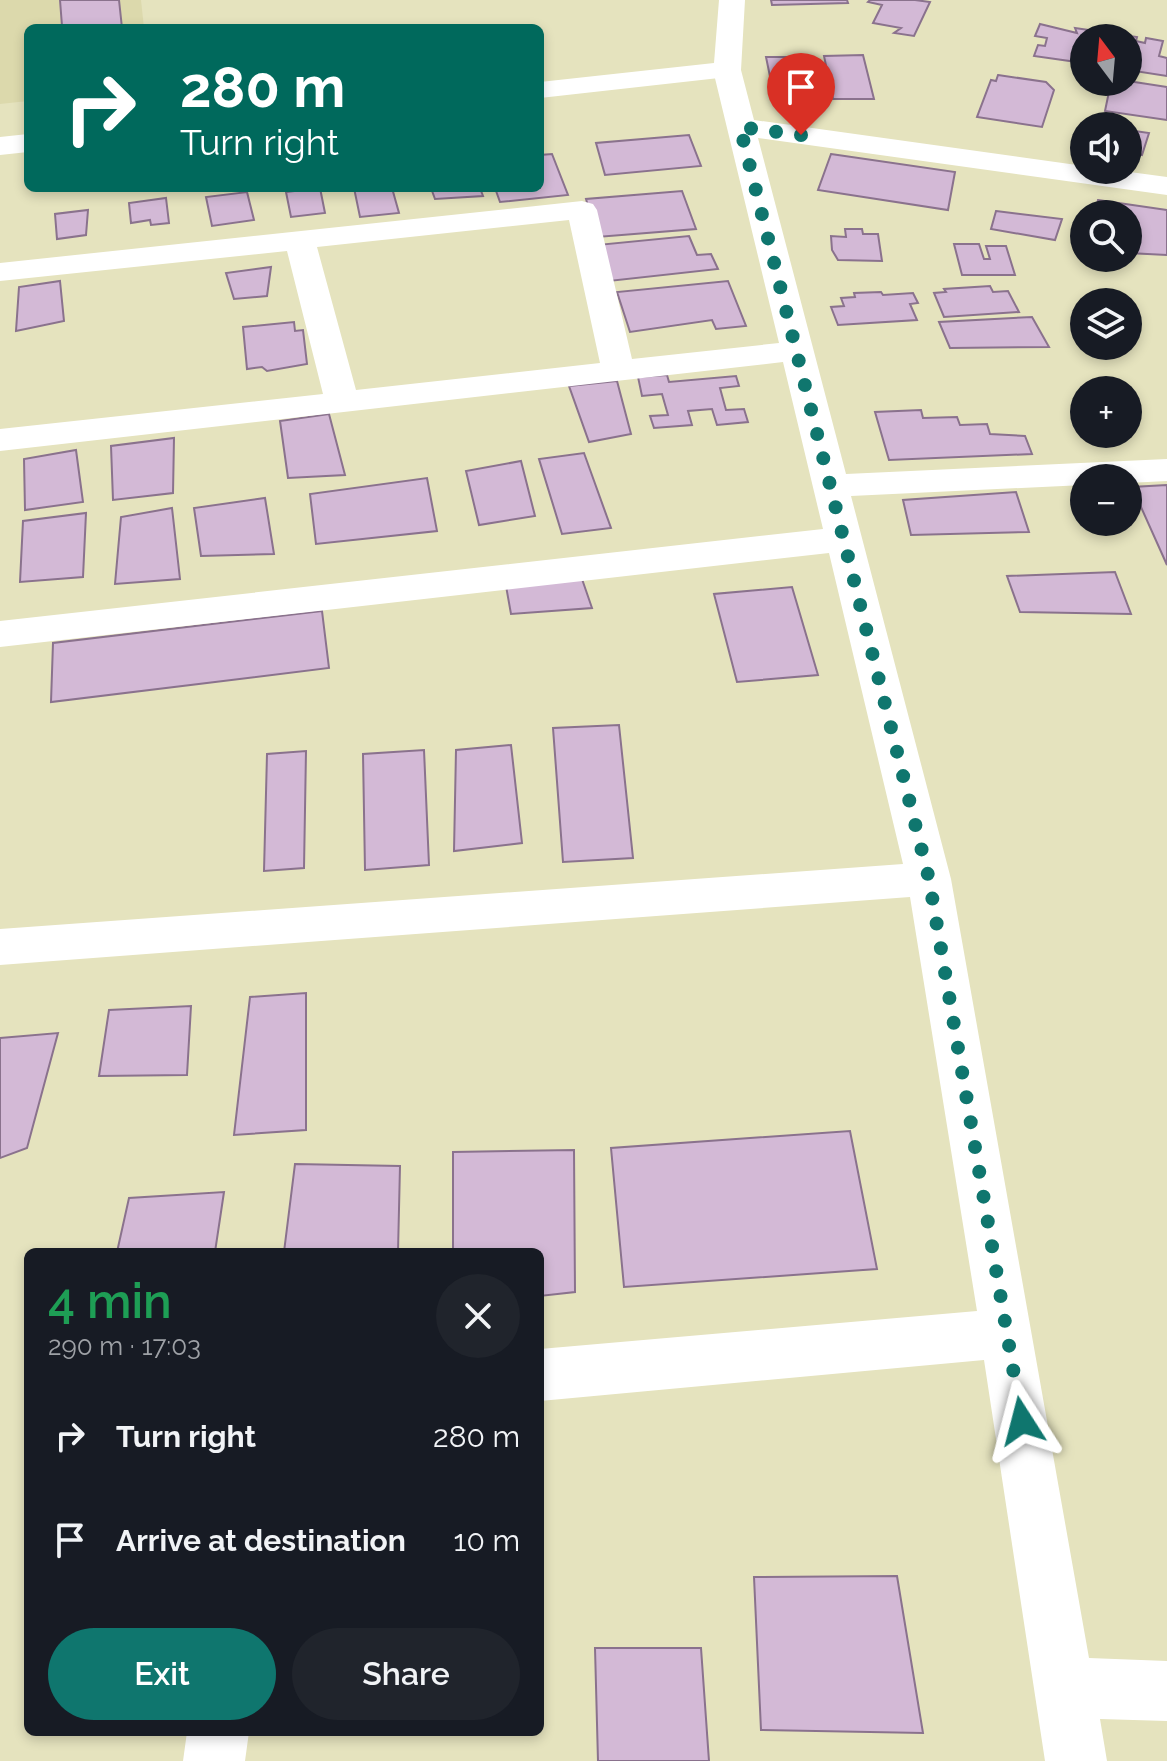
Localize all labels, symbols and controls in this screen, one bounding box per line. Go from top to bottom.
north arrow [1070,24,1142,96]
map controls [1070,24,1142,536]
pin [767,53,835,135]
text: 280 m [180,54,345,120]
icon: right [48,56,152,160]
icon: arrive [779,65,823,109]
button: sound [1070,112,1142,184]
text: Turn right [180,121,339,163]
button: search [1070,200,1142,272]
button: layers [1070,288,1142,360]
button: + [1070,376,1142,448]
button: − [1070,464,1142,536]
text: 4 min [48,1273,172,1329]
button: close [436,1274,520,1358]
text: 290 m · 17:03 [48,1331,201,1361]
position arrow [980,1379,1064,1463]
icon: right [48,1414,92,1458]
text: Turn right [116,1419,256,1454]
text: 280 m [433,1419,520,1454]
icon: arrive [48,1518,92,1562]
text: Arrive at destination [116,1523,406,1558]
text: 10 m [454,1523,520,1558]
button: Exit [48,1628,276,1720]
button: Share [292,1628,520,1720]

